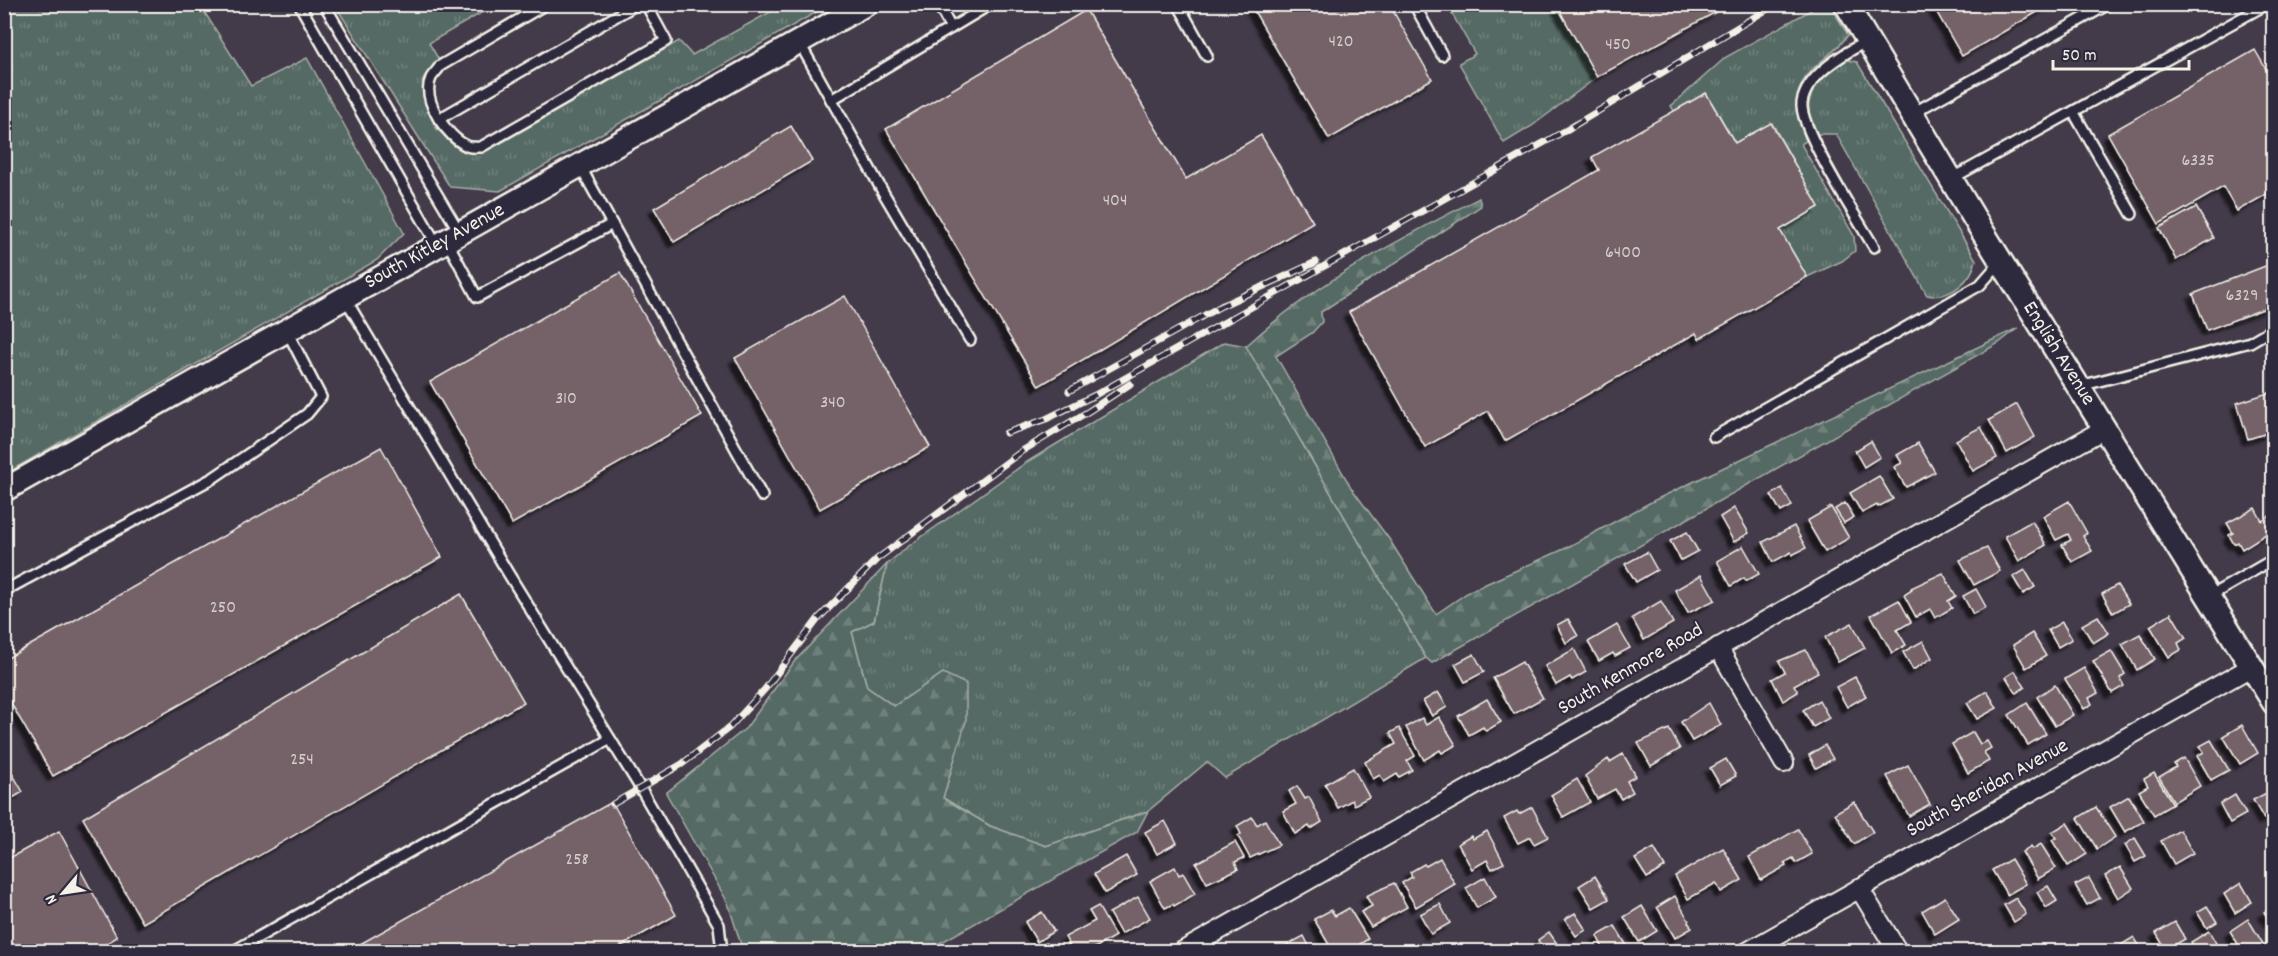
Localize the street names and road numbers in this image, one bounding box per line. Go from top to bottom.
street label: South Kitley Avenue [359,196,511,298]
street label: English Avenue [2014,296,2102,412]
street label: South Kenmore Road [1553,616,1709,724]
street label: South Sheridan Avenue [1901,732,2075,846]

